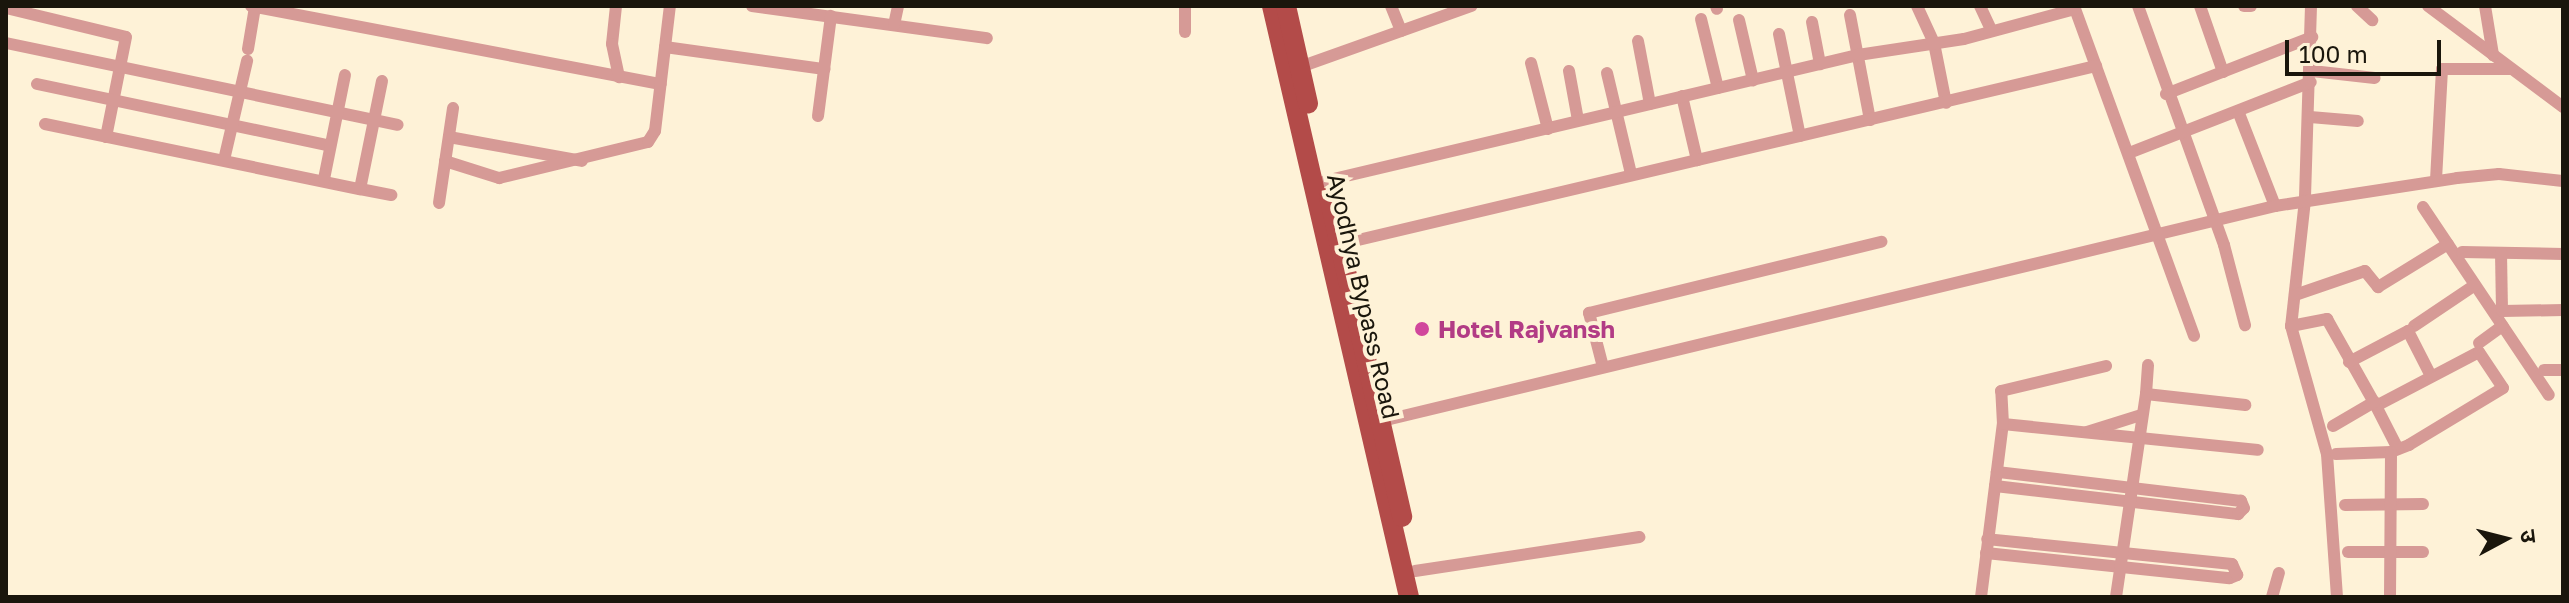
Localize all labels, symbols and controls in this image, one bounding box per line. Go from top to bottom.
scale bar [2289,24,2445,74]
text: 100 m [2299,39,2368,68]
street label: Ayodhya Bypass Road [1322,170,1406,422]
place label: Hotel Rajvansh [1438,315,1615,343]
marker: Hotel Rajvansh [1413,320,1431,338]
north arrow [2465,499,2545,579]
text: उ [2515,528,2544,544]

